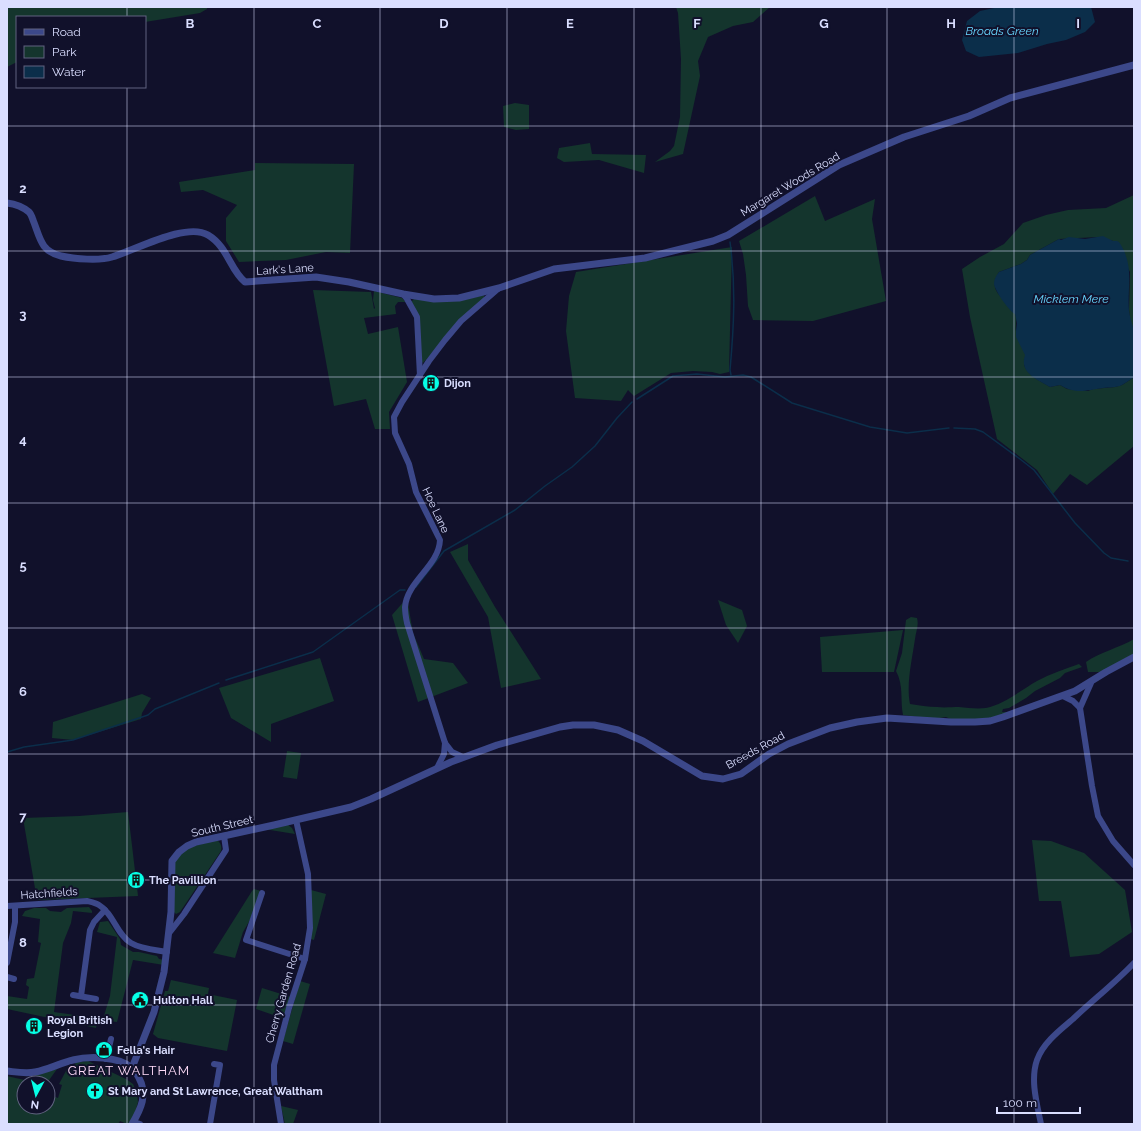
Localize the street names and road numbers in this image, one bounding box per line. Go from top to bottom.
street label: Margaret Woods Road [738,150,842,219]
street label: Lark's Lane [256,261,315,278]
street label: Hoe Lane [419,485,452,536]
street label: Breeds Road [724,729,787,772]
street label: South Street [190,813,255,840]
street label: Hatchfields [20,885,78,902]
street label: Cherry Garden Road [263,942,304,1044]

